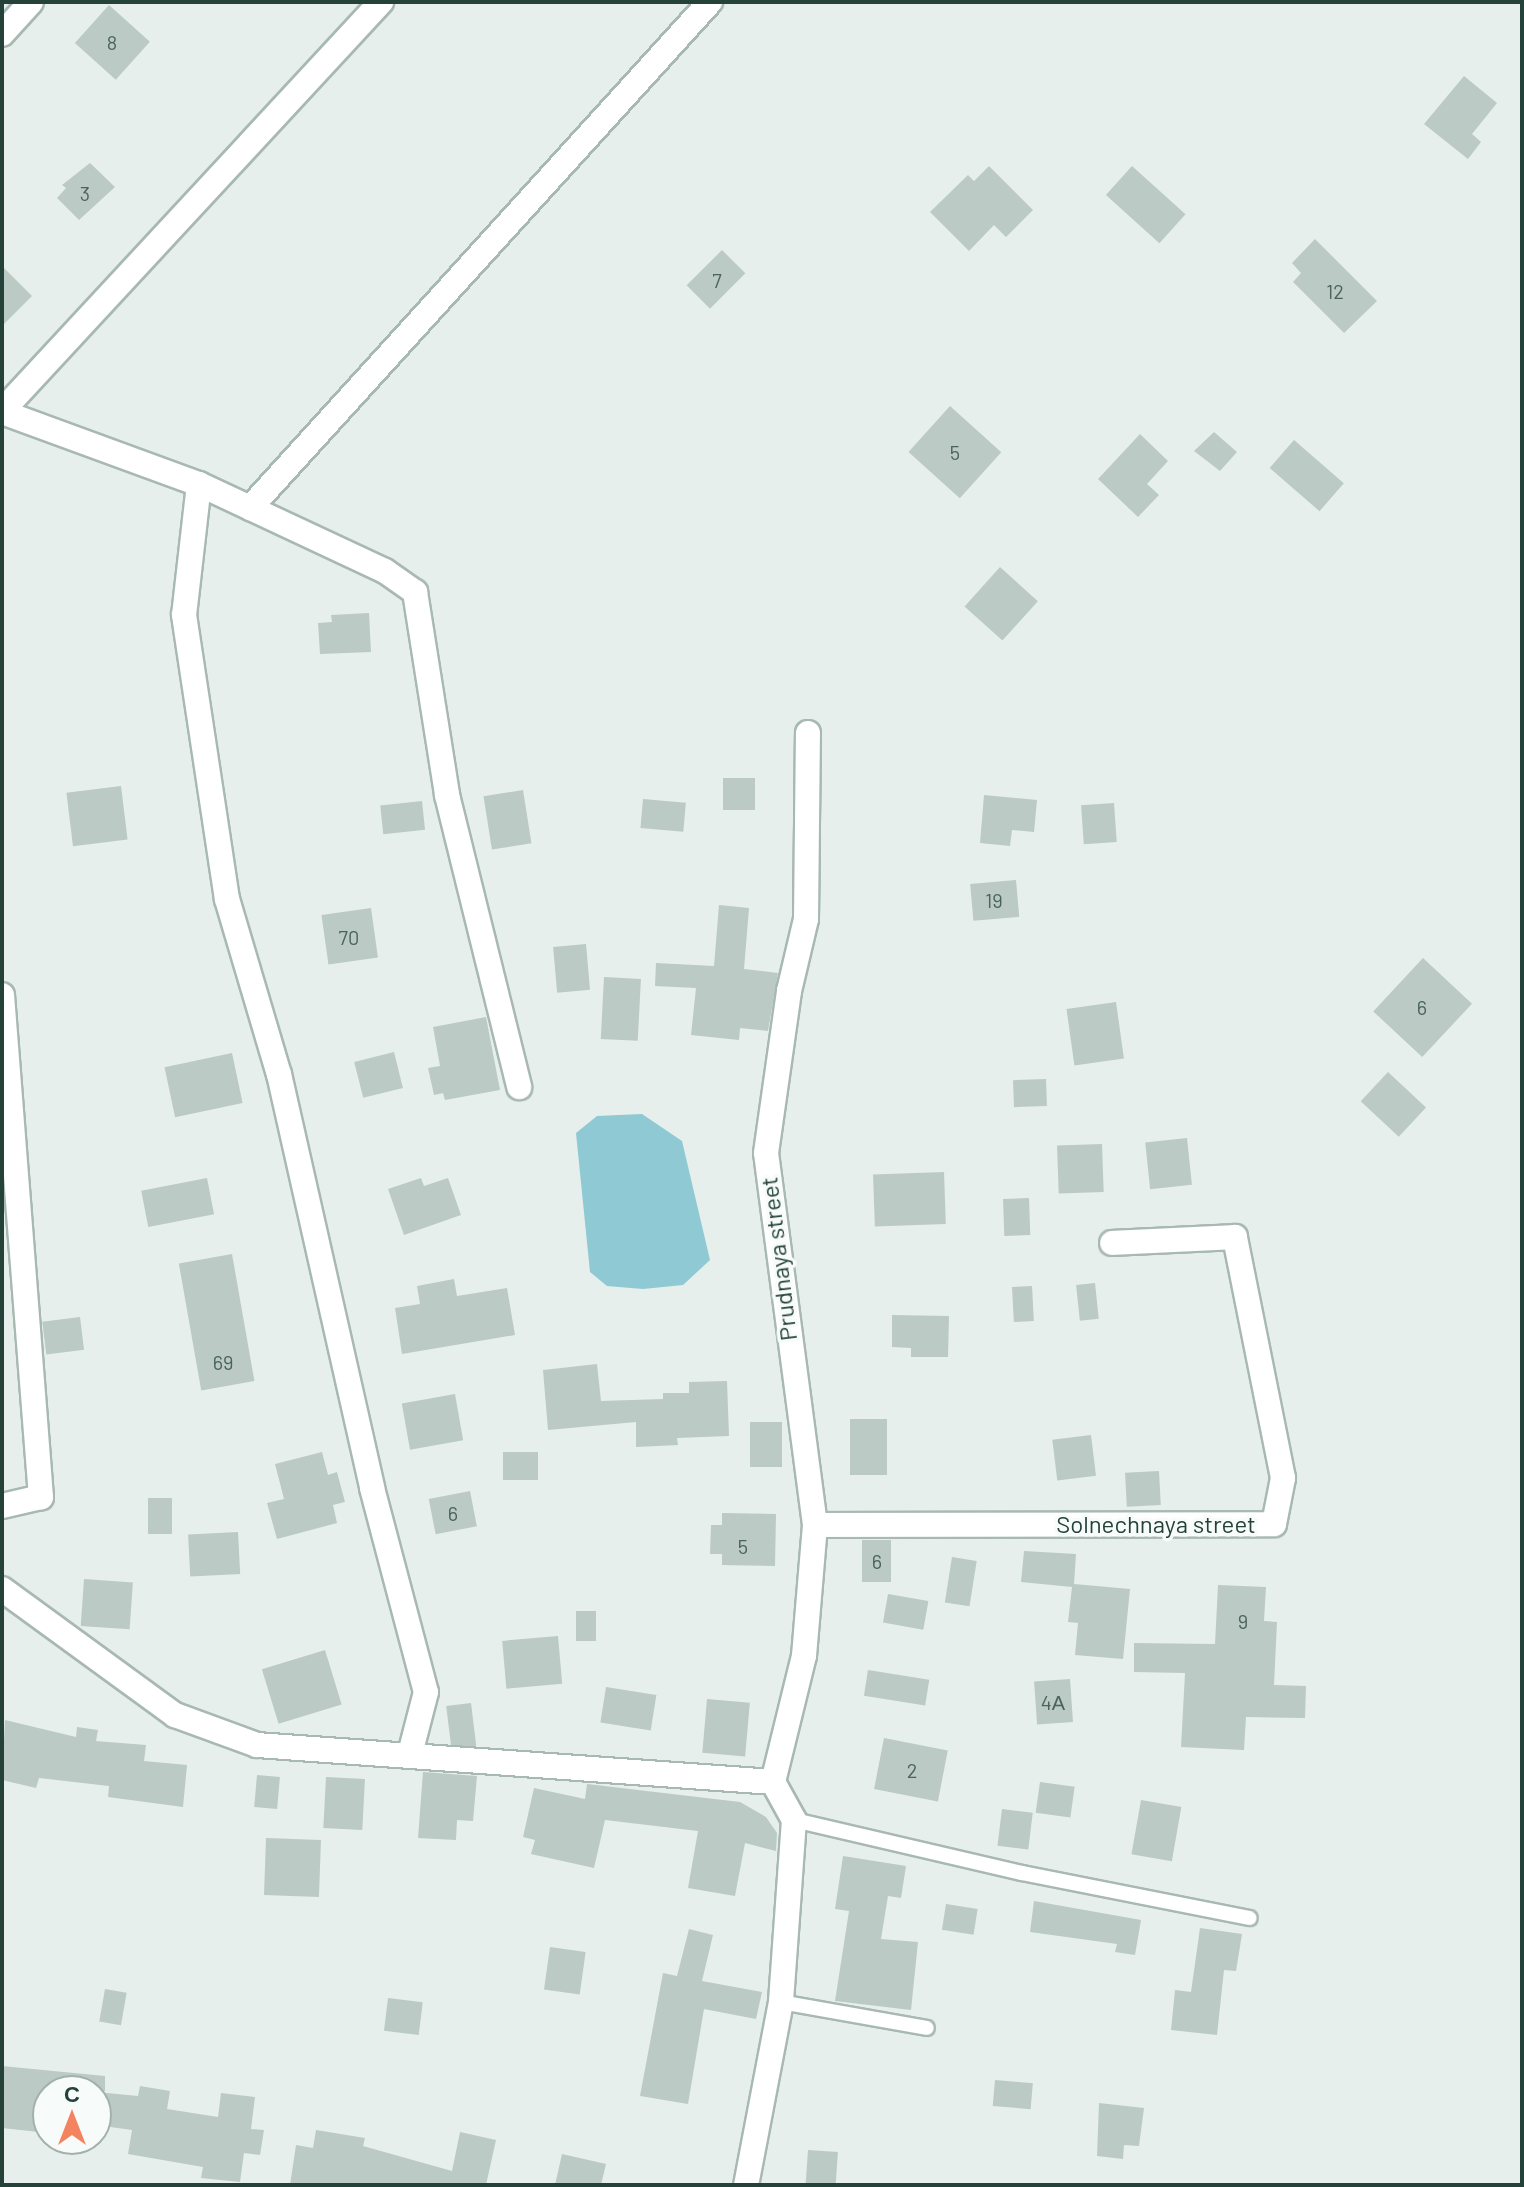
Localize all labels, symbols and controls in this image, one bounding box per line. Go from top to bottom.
house number: 8 [107,30,117,54]
house number: 3 [80,181,90,205]
house number: 7 [712,268,722,292]
house number: 12 [1326,279,1344,303]
house number: 5 [950,440,960,464]
house number: 19 [985,888,1003,912]
house number: 70 [339,925,359,949]
house number: 6 [1417,995,1427,1019]
street label: Prudnaya street [754,1175,802,1343]
house number: 69 [213,1350,233,1374]
house number: 6 [448,1501,458,1525]
street label: Solnechnaya street [1056,1510,1256,1538]
house number: 5 [738,1534,748,1558]
house number: 6 [872,1549,882,1573]
house number: 9 [1238,1609,1248,1633]
house number: 4А [1041,1690,1065,1714]
house number: 2 [907,1758,917,1782]
north arrow [32,2075,112,2155]
text: С [64,2080,80,2106]

